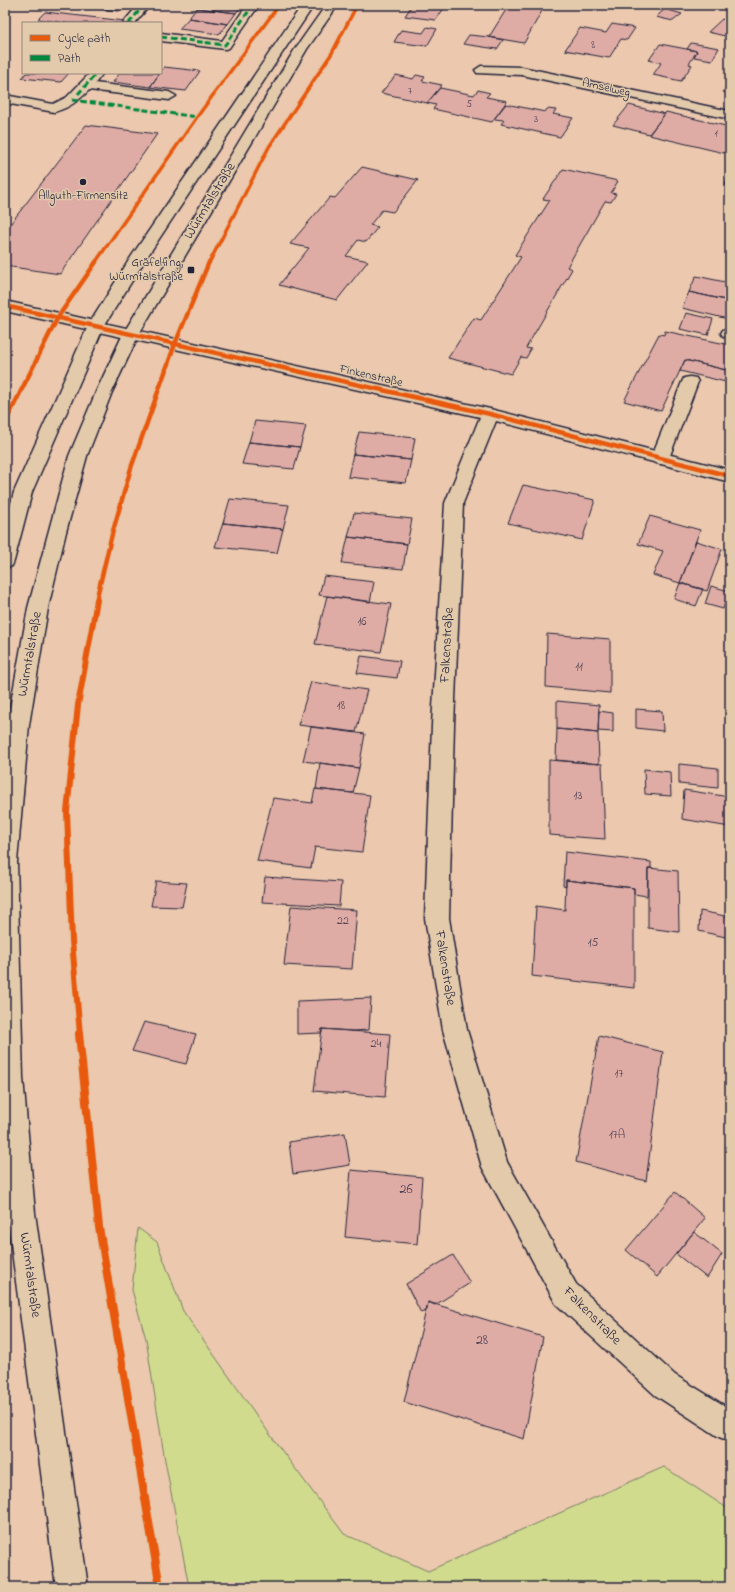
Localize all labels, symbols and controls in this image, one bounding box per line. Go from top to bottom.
legend [22,22,162,74]
text: Cycle path [58,30,110,49]
house number: 8 [591,38,595,53]
text: Path [58,50,81,68]
street label: Amselweg [580,74,632,103]
house number: 7 [408,84,412,99]
house number: 5 [466,97,472,112]
house number: 3 [534,112,538,127]
house number: 1 [714,127,718,142]
street label: Würmtalstraße [179,158,242,243]
marker: Allguth-Firmensitz [78,177,88,187]
place label: Allguth-Firmensitz [38,187,129,206]
place label: Gräfelfing, Würmtalstraße [109,254,184,286]
marker: Gräfelfing, Würmtalstraße [186,265,196,275]
street label: Finkenstraße [337,360,405,392]
street label: Falkenstraße [434,606,460,684]
street label: Würmtalstraße [12,609,48,698]
house number: 16 [357,613,367,631]
house number: 11 [575,658,583,676]
house number: 18 [337,697,346,715]
house number: 13 [574,787,582,805]
house number: 22 [337,912,349,930]
street label: Falkenstraße [429,928,461,1008]
house number: 15 [588,934,598,952]
house number: 24 [371,1035,382,1053]
house number: 17 [615,1065,623,1083]
house number: 17A [609,1126,625,1144]
house number: 26 [399,1179,413,1200]
street label: Würmtalstraße [14,1231,46,1320]
street label: Falkenstraße [557,1281,627,1351]
house number: 28 [476,1330,488,1351]

